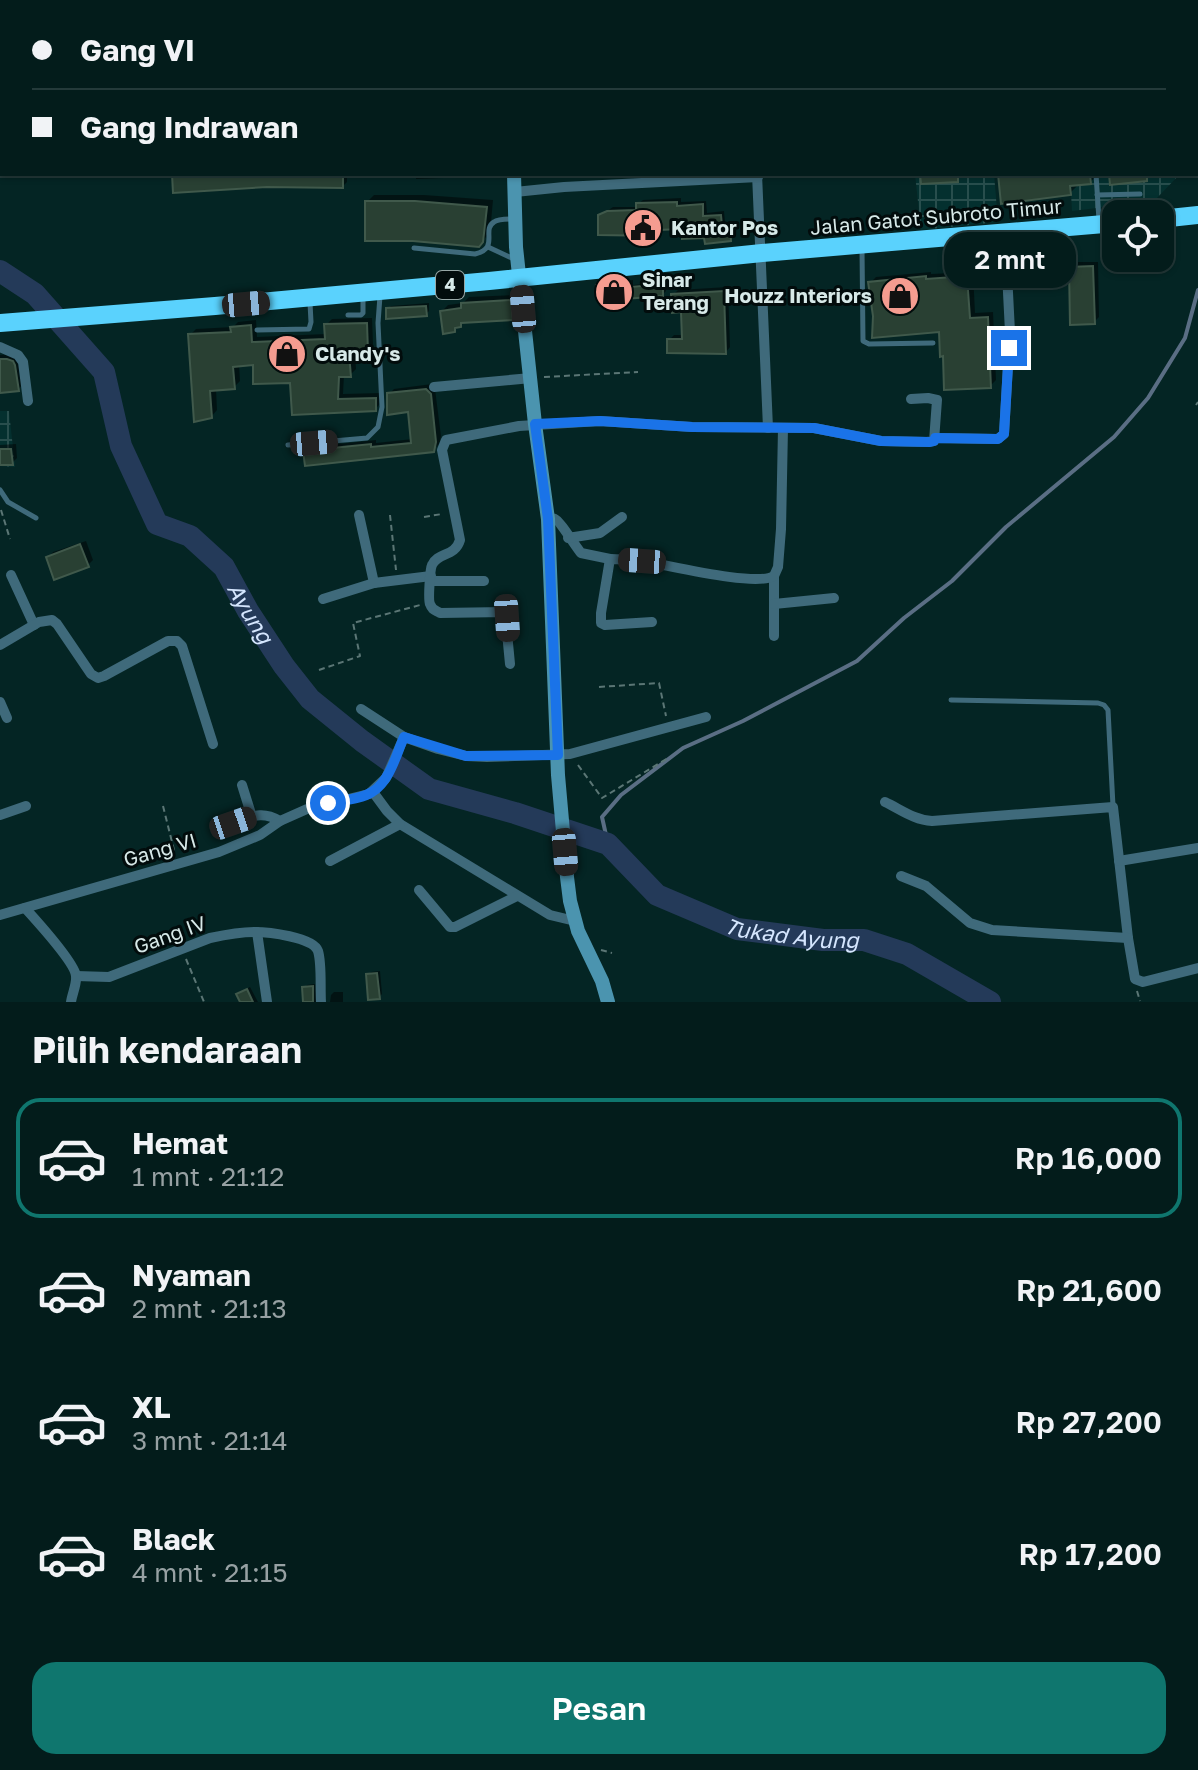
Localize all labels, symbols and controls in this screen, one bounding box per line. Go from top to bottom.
text: Gang VI [80,32,195,68]
text: Gang Indrawan [80,109,298,145]
street label: Jalan Gatot Subroto Timur [809,193,1063,239]
map controls [1102,200,1174,272]
button: locate [1102,200,1174,272]
public building icon: Kantor Pos [622,207,664,249]
place label: Kantor Pos [671,215,778,239]
callout: 2 mnt [943,232,1075,288]
text: 2 mnt [975,244,1045,275]
place label: Sinar Terang [642,267,709,314]
road number: 4 [436,271,464,299]
shop icon: Sinar Terang [593,271,635,313]
shop icon: Houzz Interiors [879,275,921,317]
place label: Houzz Interiors [724,283,872,307]
car [509,284,537,334]
car [221,290,271,318]
route end [991,330,1027,366]
shop icon: Clandy's [266,333,308,375]
place label: Clandy's [315,341,401,365]
car [289,429,339,457]
car [617,547,667,575]
water label: Ayung [222,578,280,649]
car [493,593,521,643]
route start [310,785,346,821]
car [206,804,260,842]
street label: Gang VI [121,827,199,871]
car [551,827,579,877]
street label: Gang IV [130,910,209,958]
water label: Tukad Ayung [720,911,860,953]
text: Pilih kendaraan [32,1028,302,1071]
icon: car [36,1122,108,1194]
text: Hemat [132,1125,228,1161]
text: Rp 16,000 [1015,1140,1162,1176]
text: 1 mnt · 21:12 [132,1161,284,1192]
icon: car [36,1254,108,1326]
text: Nyaman [132,1257,251,1293]
text: Rp 21,600 [1016,1272,1162,1308]
text: 2 mnt · 21:13 [132,1293,287,1324]
icon: car [36,1386,108,1458]
text: XL [132,1389,171,1425]
text: Rp 27,200 [1016,1404,1162,1440]
text: 3 mnt · 21:14 [132,1425,288,1456]
icon: car [36,1518,108,1590]
text: Black [132,1521,215,1557]
text: Rp 17,200 [1018,1536,1162,1572]
text: 4 mnt · 21:15 [132,1557,287,1588]
button: Pesan [32,1662,1166,1754]

